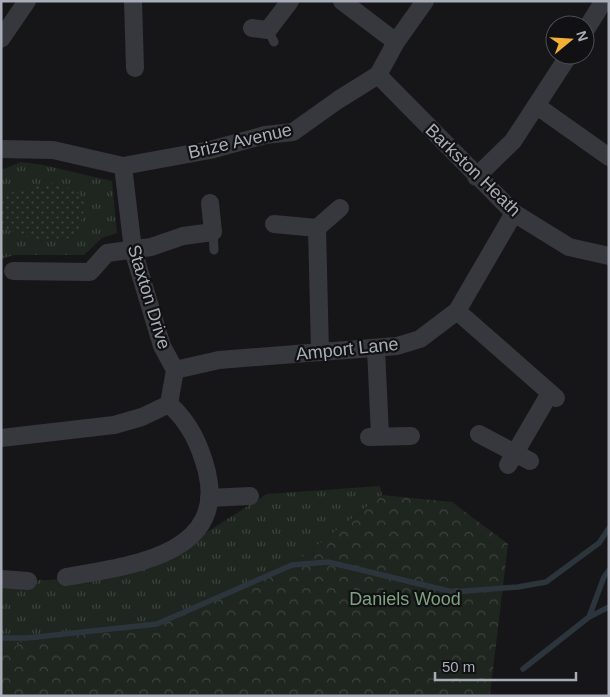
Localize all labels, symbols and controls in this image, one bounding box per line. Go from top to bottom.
north arrow [545,15,595,65]
text: N [573,29,592,43]
street label: Brize Avenue [186,119,294,163]
street label: Barkston Heath [421,120,525,220]
street label: Staxton Drive [124,242,174,352]
street label: Amport Lane [295,334,399,364]
park label: Daniels Wood [349,589,461,609]
scale bar [435,650,576,682]
text: 50 m [442,658,475,675]

